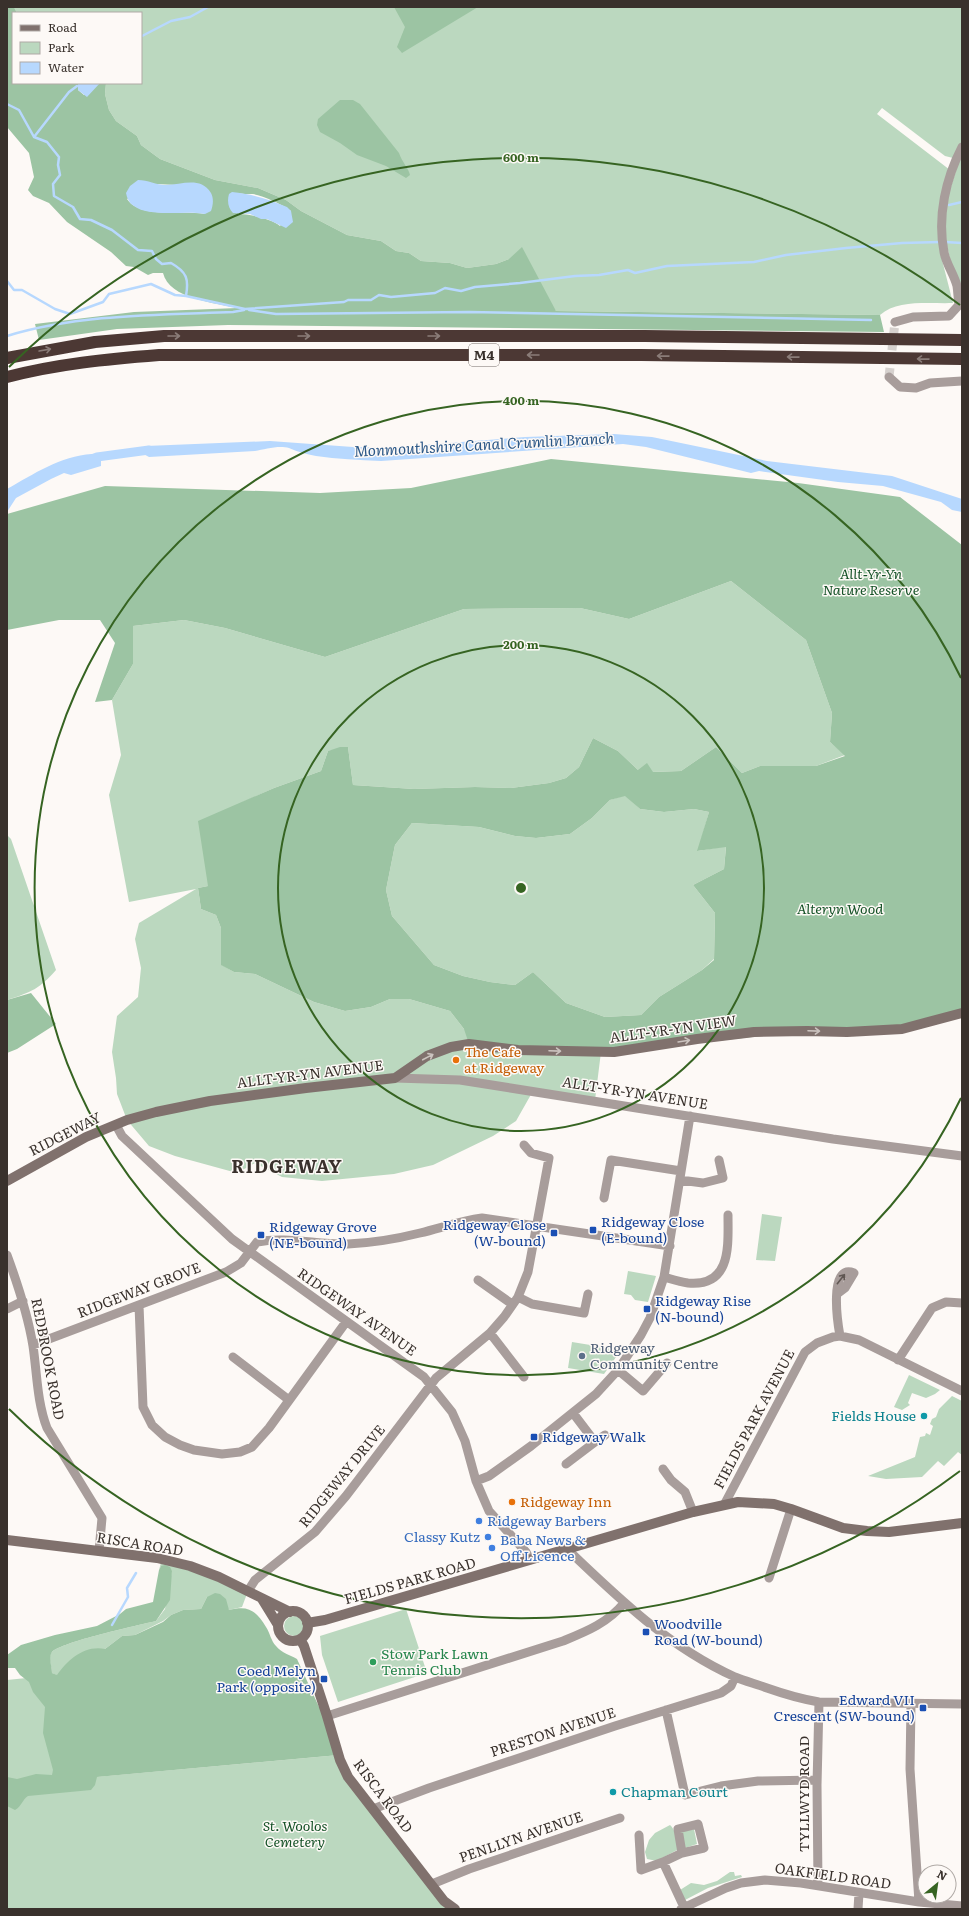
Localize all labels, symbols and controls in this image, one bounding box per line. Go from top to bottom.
legend [12,12,142,84]
text: Road [48,18,78,36]
text: Park [48,38,75,56]
text: Water [48,58,84,76]
text: 600 m [503,148,539,166]
one-way arrow [167,332,180,340]
one-way arrow [297,332,310,340]
one-way arrow [427,332,440,340]
road number: M4 [469,344,499,366]
one-way arrow [38,346,51,354]
one-way arrow [527,351,540,359]
one-way arrow [657,352,670,360]
one-way arrow [787,353,800,361]
one-way arrow [917,355,930,363]
text: 400 m [503,391,539,409]
water label: Monmouthshire Canal Crumlin Branch [353,425,615,462]
park label: Allt-Yr-Yn Nature Reserve [823,563,920,599]
text: 200 m [503,635,539,653]
centre of rings [514,881,528,895]
park label: Alteryn Wood [797,898,883,918]
street label: ALLT-YR-YN VIEW [608,1009,738,1047]
one-way arrow [807,1028,820,1035]
one-way arrow [678,1037,691,1045]
place label: The Cafe at Ridgeway [464,1041,545,1077]
one-way arrow [548,1047,561,1055]
one-way arrow [422,1053,434,1060]
street label: ALLT-YR-YN AVENUE [235,1054,384,1092]
marker: The Cafe at Ridgeway [451,1055,461,1065]
street label: ALLT-YR-YN AVENUE [561,1071,710,1113]
street label: RIDGEWAY [25,1106,104,1160]
district label: RIDGEWAY [231,1152,343,1179]
place label: Ridgeway Close (E-bound) [601,1211,704,1247]
place label: Ridgeway Close (W-bound) [443,1214,546,1250]
place label: Ridgeway Grove (NE-bound) [269,1216,377,1252]
marker: Ridgeway Close (E-bound) [588,1225,598,1235]
marker: Ridgeway Close (W-bound) [549,1228,559,1238]
marker: Ridgeway Grove (NE-bound) [256,1230,266,1240]
street label: RIDGEWAY GROVE [74,1256,203,1322]
street label: RIDGEWAY AVENUE [294,1262,421,1360]
one-way arrow [837,1274,845,1285]
place label: Ridgeway Rise (N-bound) [655,1290,751,1326]
street label: REDBROOK ROAD [27,1296,71,1422]
marker: Ridgeway Rise (N-bound) [642,1304,652,1314]
place label: Ridgeway Community Centre [590,1337,718,1373]
street label: FIELDS PARK AVENUE [708,1345,798,1492]
marker: Ridgeway Community Centre [577,1351,587,1361]
place label: Fields House [831,1405,916,1425]
marker: Fields House [919,1411,929,1421]
street label: RIDGEWAY DRIVE [293,1420,389,1531]
place label: Ridgeway Walk [542,1426,646,1446]
marker: Ridgeway Walk [529,1432,539,1442]
place label: Ridgeway Inn [520,1491,612,1511]
marker: Ridgeway Inn [507,1497,517,1507]
place label: Ridgeway Barbers [487,1510,606,1530]
marker: Ridgeway Barbers [474,1516,484,1526]
street label: RISCA ROAD [95,1526,185,1560]
place label: Classy Kutz [404,1526,480,1546]
place label: Baba News & Off Licence [500,1529,586,1565]
marker: Classy Kutz [483,1532,493,1542]
marker: Baba News & Off Licence [487,1543,497,1553]
street label: FIELDS PARK ROAD [342,1552,478,1608]
place label: Woodville Road (W-bound) [654,1613,763,1649]
marker: Woodville Road (W-bound) [641,1627,651,1637]
place label: Stow Park Lawn Tennis Club [381,1643,488,1679]
marker: Stow Park Lawn Tennis Club [368,1657,378,1667]
place label: Coed Melyn Park (opposite) [217,1660,316,1696]
marker: Coed Melyn Park (opposite) [319,1674,329,1684]
place label: Edward VII Crescent (SW-bound) [773,1689,915,1725]
street label: PRESTON AVENUE [487,1701,618,1761]
marker: Edward VII Crescent (SW-bound) [918,1703,928,1713]
street label: TYLLWYD ROAD [793,1736,813,1852]
street label: RISCA ROAD [349,1754,418,1837]
place label: Chapman Court [621,1781,728,1801]
marker: Chapman Court [608,1787,618,1797]
street label: PENLLYN AVENUE [456,1805,585,1867]
park label: St. Woolos Cemetery [263,1815,327,1851]
street label: OAKFIELD ROAD [774,1857,893,1893]
north arrow [917,1864,957,1904]
text: N [934,1865,950,1884]

